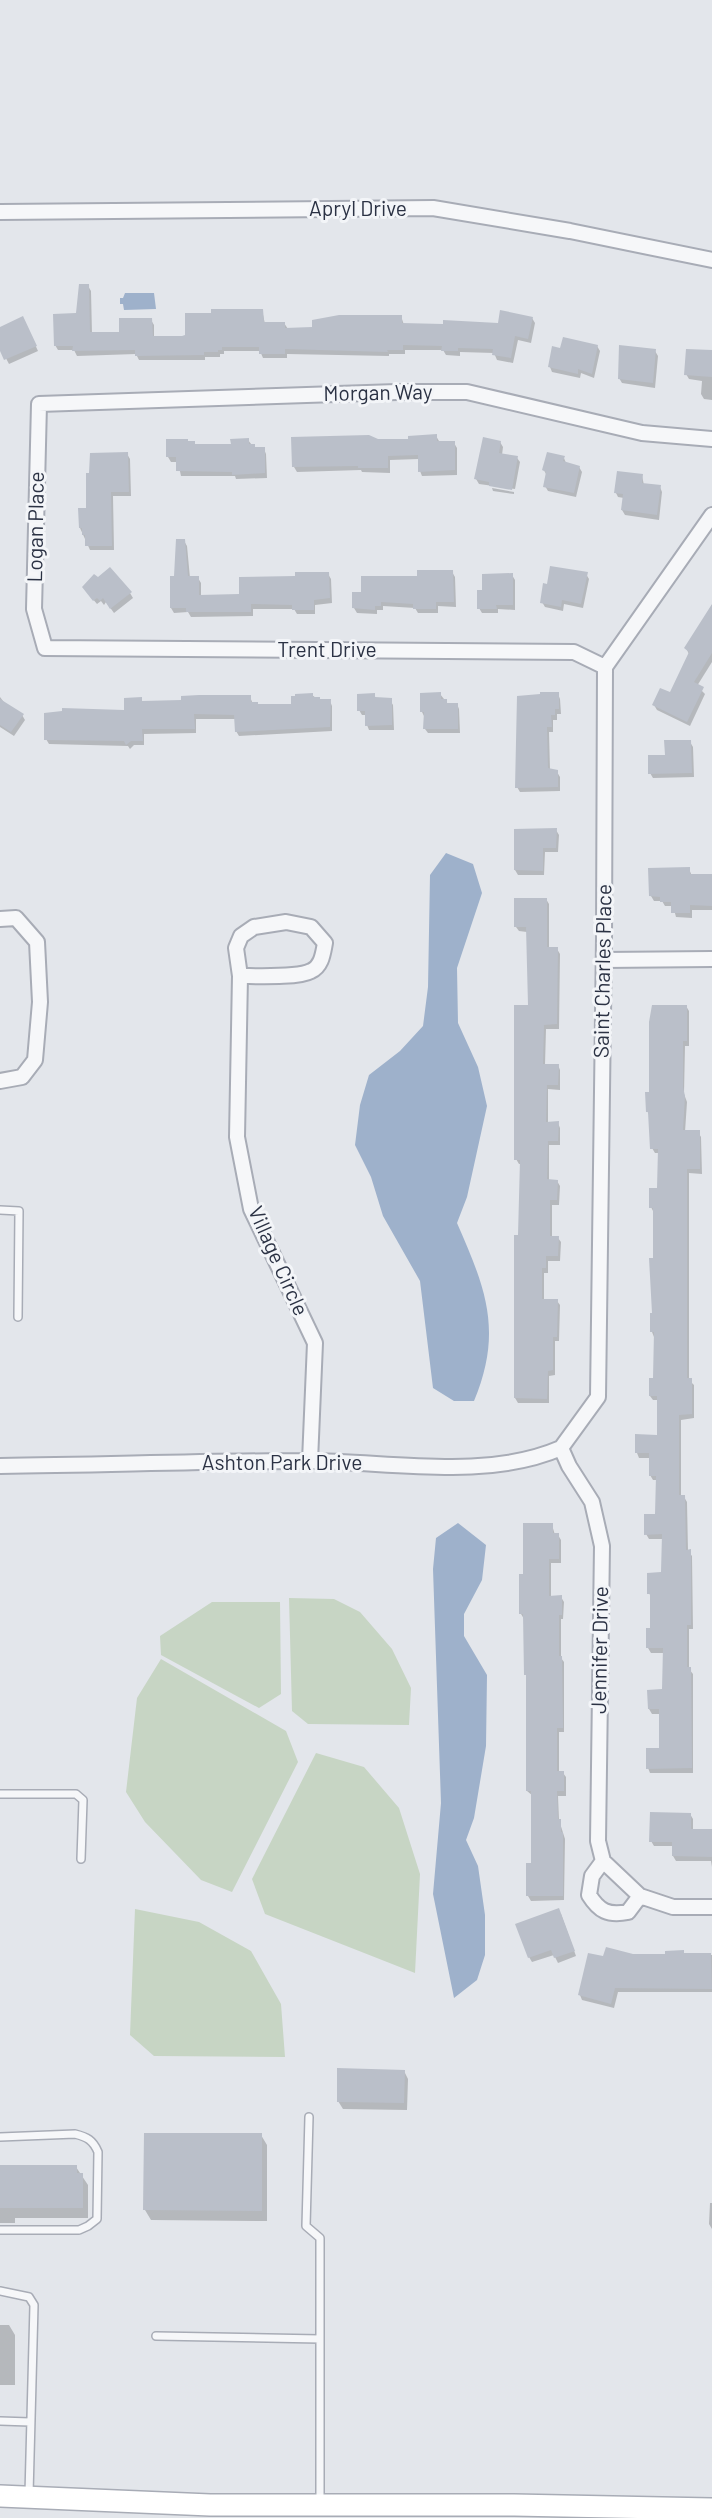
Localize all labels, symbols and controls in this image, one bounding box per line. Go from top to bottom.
street label: Apryl Drive [309,195,407,220]
street label: Morgan Way [323,378,433,405]
street label: Logan Place [21,471,48,583]
street label: Trent Drive [277,636,377,661]
street label: Saint Charles Place [587,884,616,1058]
street label: Village Circle [244,1202,315,1319]
street label: Ashton Park Drive [202,1449,362,1474]
street label: Jennifer Drive [585,1586,612,1714]

